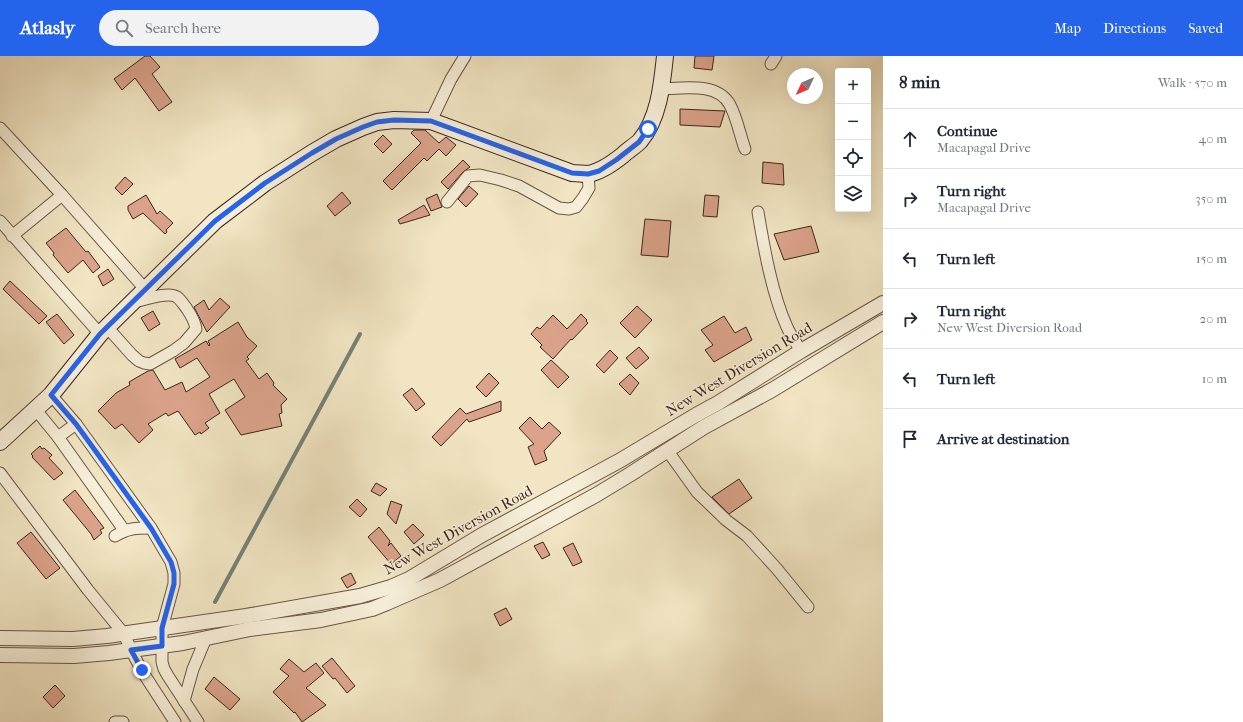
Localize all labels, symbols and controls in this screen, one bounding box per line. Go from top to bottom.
search box [99,10,379,46]
text: Atlasly [20,17,75,39]
icon: search [113,17,135,39]
text: Search here [145,19,221,37]
text: Map [1054,20,1081,37]
text: Directions [1103,20,1166,37]
text: Saved [1188,20,1223,37]
north arrow [787,68,823,104]
map controls [835,68,871,212]
button: + [835,68,871,104]
text: 8 min [899,72,940,92]
text: Walk · 570 m [1158,75,1227,90]
button: − [835,104,871,140]
route start [639,120,657,138]
text: Continue [937,122,997,140]
icon: ahead [899,128,921,150]
text: 40 m [1199,131,1227,146]
button: locate [835,140,871,176]
text: Macapagal Drive [937,140,1031,155]
button: layers [835,176,871,212]
text: Turn right [937,182,1006,200]
icon: right [899,188,921,210]
text: 350 m [1195,191,1227,206]
text: Macapagal Drive [937,200,1031,215]
icon: left [899,248,921,270]
text: Turn left [937,250,995,268]
text: 150 m [1196,251,1227,266]
text: Turn right [937,302,1006,320]
icon: right [899,308,921,330]
text: 20 m [1200,311,1227,326]
street label: New West Diversion Road [663,318,816,420]
text: New West Diversion Road [937,320,1082,335]
icon: left [899,368,921,390]
text: Turn left [937,370,995,388]
text: 10 m [1202,371,1227,386]
icon: arrive [899,428,921,450]
text: Arrive at destination [937,430,1069,448]
street label: New West Diversion Road [380,481,536,578]
route end [133,661,151,679]

